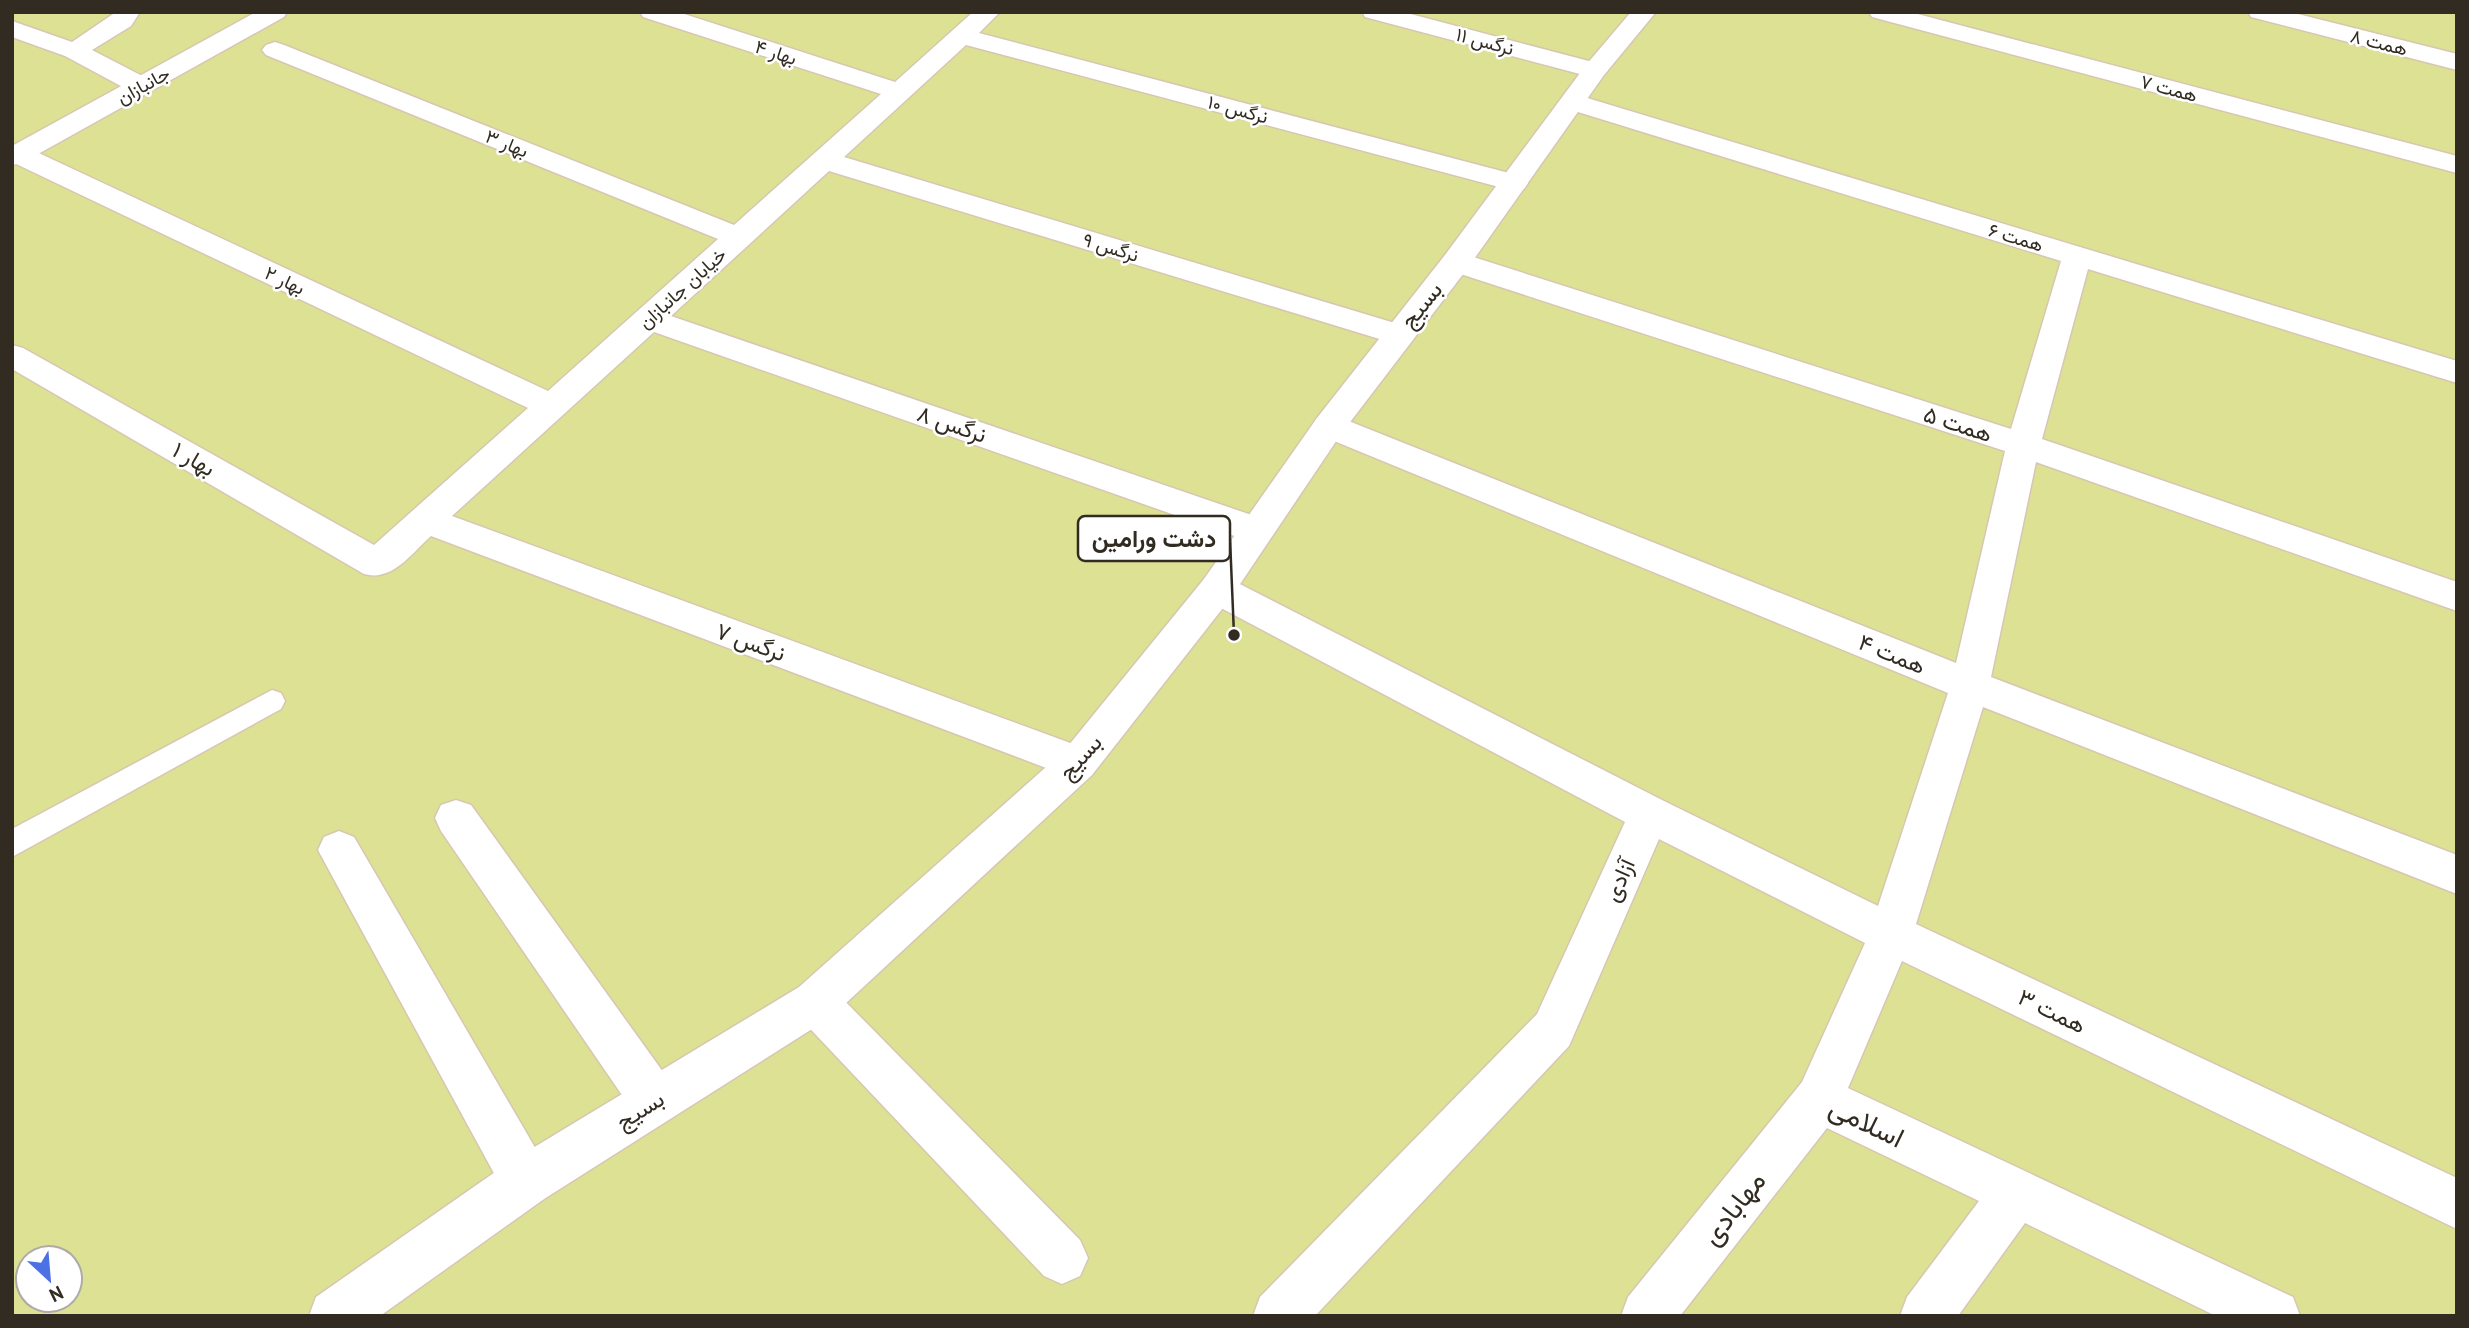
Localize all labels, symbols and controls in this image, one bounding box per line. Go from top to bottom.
street label: نرگس ۱۱ [1453,22,1517,60]
street label: همت ۸ [2348,23,2410,61]
street label: بهار ۴ [752,34,800,70]
street label: جانبازان [112,61,174,109]
street label: همت ۷ [2138,69,2200,107]
street label: نرگس ۱۰ [1205,89,1271,129]
street label: بهار ۳ [482,124,532,162]
street label: همت ۶ [1986,217,2046,257]
street label: نرگس ۹ [1080,227,1142,267]
street label: خیابان جانبازان [633,242,731,334]
street label: بهار ۲ [261,260,309,300]
street label: بسیج [1393,276,1450,335]
street label: نرگس ۸ [913,398,991,450]
street label: همت ۵ [1920,399,1996,448]
street label: بهار ۱ [167,435,221,483]
callout: دشت ورامین [1078,516,1230,561]
text: دشت ورامین [1092,523,1216,554]
street label: نرگس ۷ [712,616,790,668]
street label: همت ۴ [1854,627,1930,680]
street label: بسیج [1052,728,1109,787]
street label: آزادی [1596,852,1642,906]
street label: همت ۳ [2014,982,2091,1039]
street label: بسیج [610,1084,670,1137]
street label: اسلامی [1824,1088,1911,1156]
street label: مهابادی [1692,1163,1773,1253]
north arrow [14,1244,84,1314]
text: N [46,1281,67,1308]

